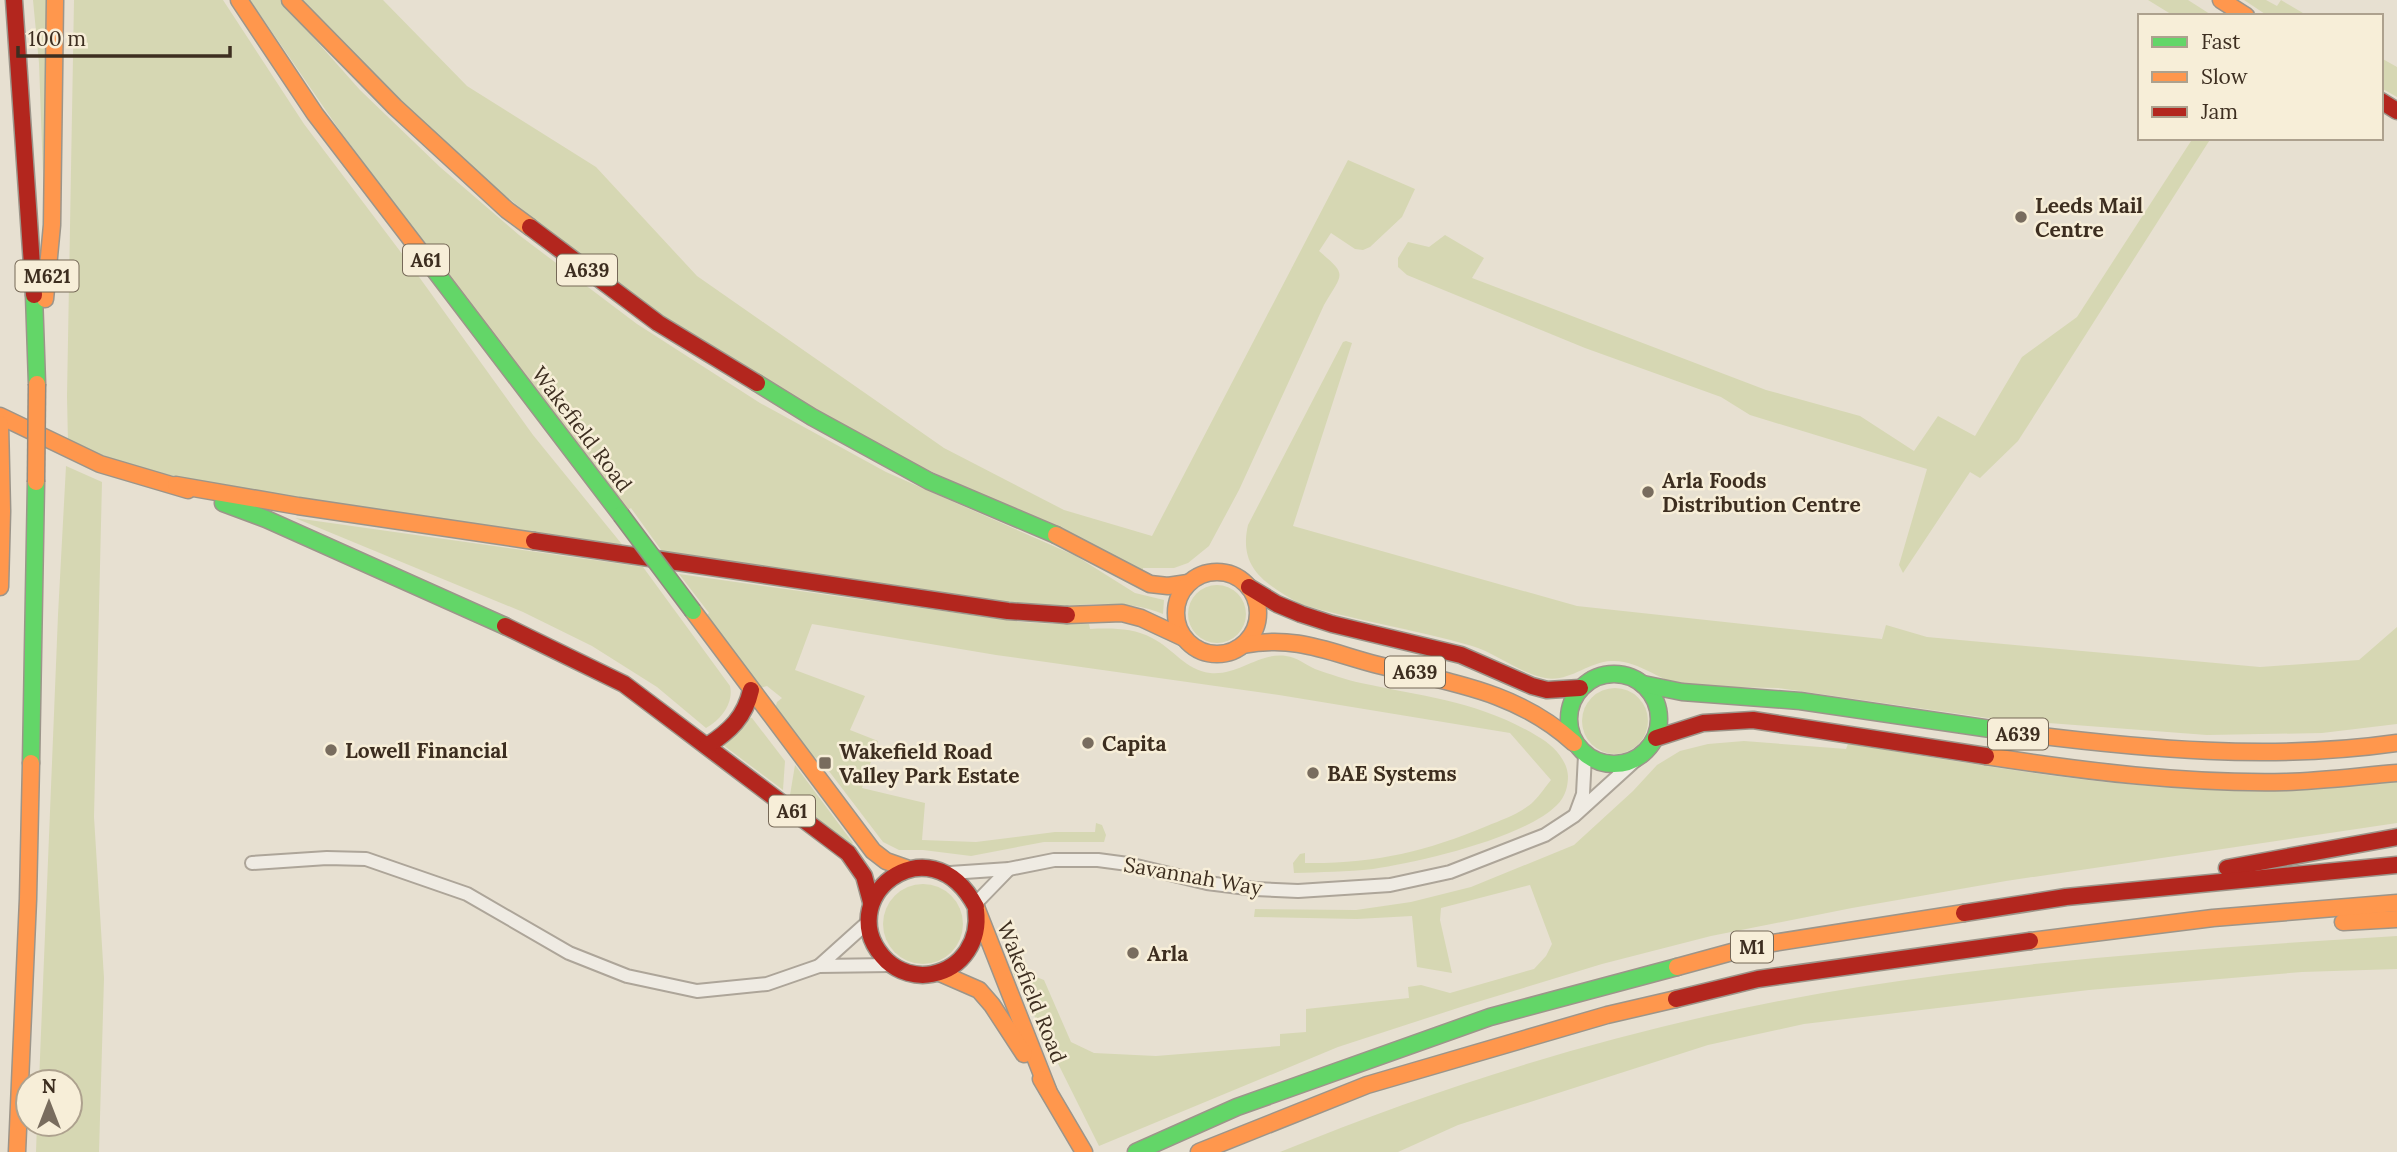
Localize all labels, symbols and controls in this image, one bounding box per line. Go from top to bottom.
scale bar [18,14,229,58]
legend [2138,14,2383,140]
text: 100 m [28,25,86,52]
text: Fast [2201,28,2241,55]
text: Slow [2201,63,2248,90]
text: Jam [2200,98,2238,125]
place label: Leeds Mail Centre [2035,192,2144,243]
marker: Leeds Mail Centre [2013,209,2029,225]
road number: A61 [403,244,449,276]
road number: A639 [557,254,617,286]
road number: M621 [16,260,78,292]
street label: Wakefield Road [526,361,638,497]
place label: Arla Foods Distribution Centre [1662,467,1861,518]
marker: Arla Foods Distribution Centre [1640,484,1656,500]
road number: A639 [1385,656,1445,688]
road number: A639 [1988,719,2048,750]
place label: Capita [1102,730,1167,757]
marker: Capita [1080,735,1096,751]
place label: Lowell Financial [345,737,508,764]
place label: Wakefield Road Valley Park Estate [839,738,1019,789]
marker: Lowell Financial [323,742,339,758]
marker: Wakefield Road Valley Park Estate [817,755,833,771]
place label: BAE Systems [1327,760,1457,787]
marker: BAE Systems [1305,765,1321,781]
road number: A61 [769,796,815,826]
street label: Savannah Way [1122,851,1264,901]
street label: Wakefield Road [991,917,1073,1067]
road number: M1 [1731,931,1773,962]
place label: Arla [1147,940,1188,967]
marker: Arla [1125,945,1141,961]
north arrow [14,1068,84,1138]
text: N [42,1074,57,1098]

